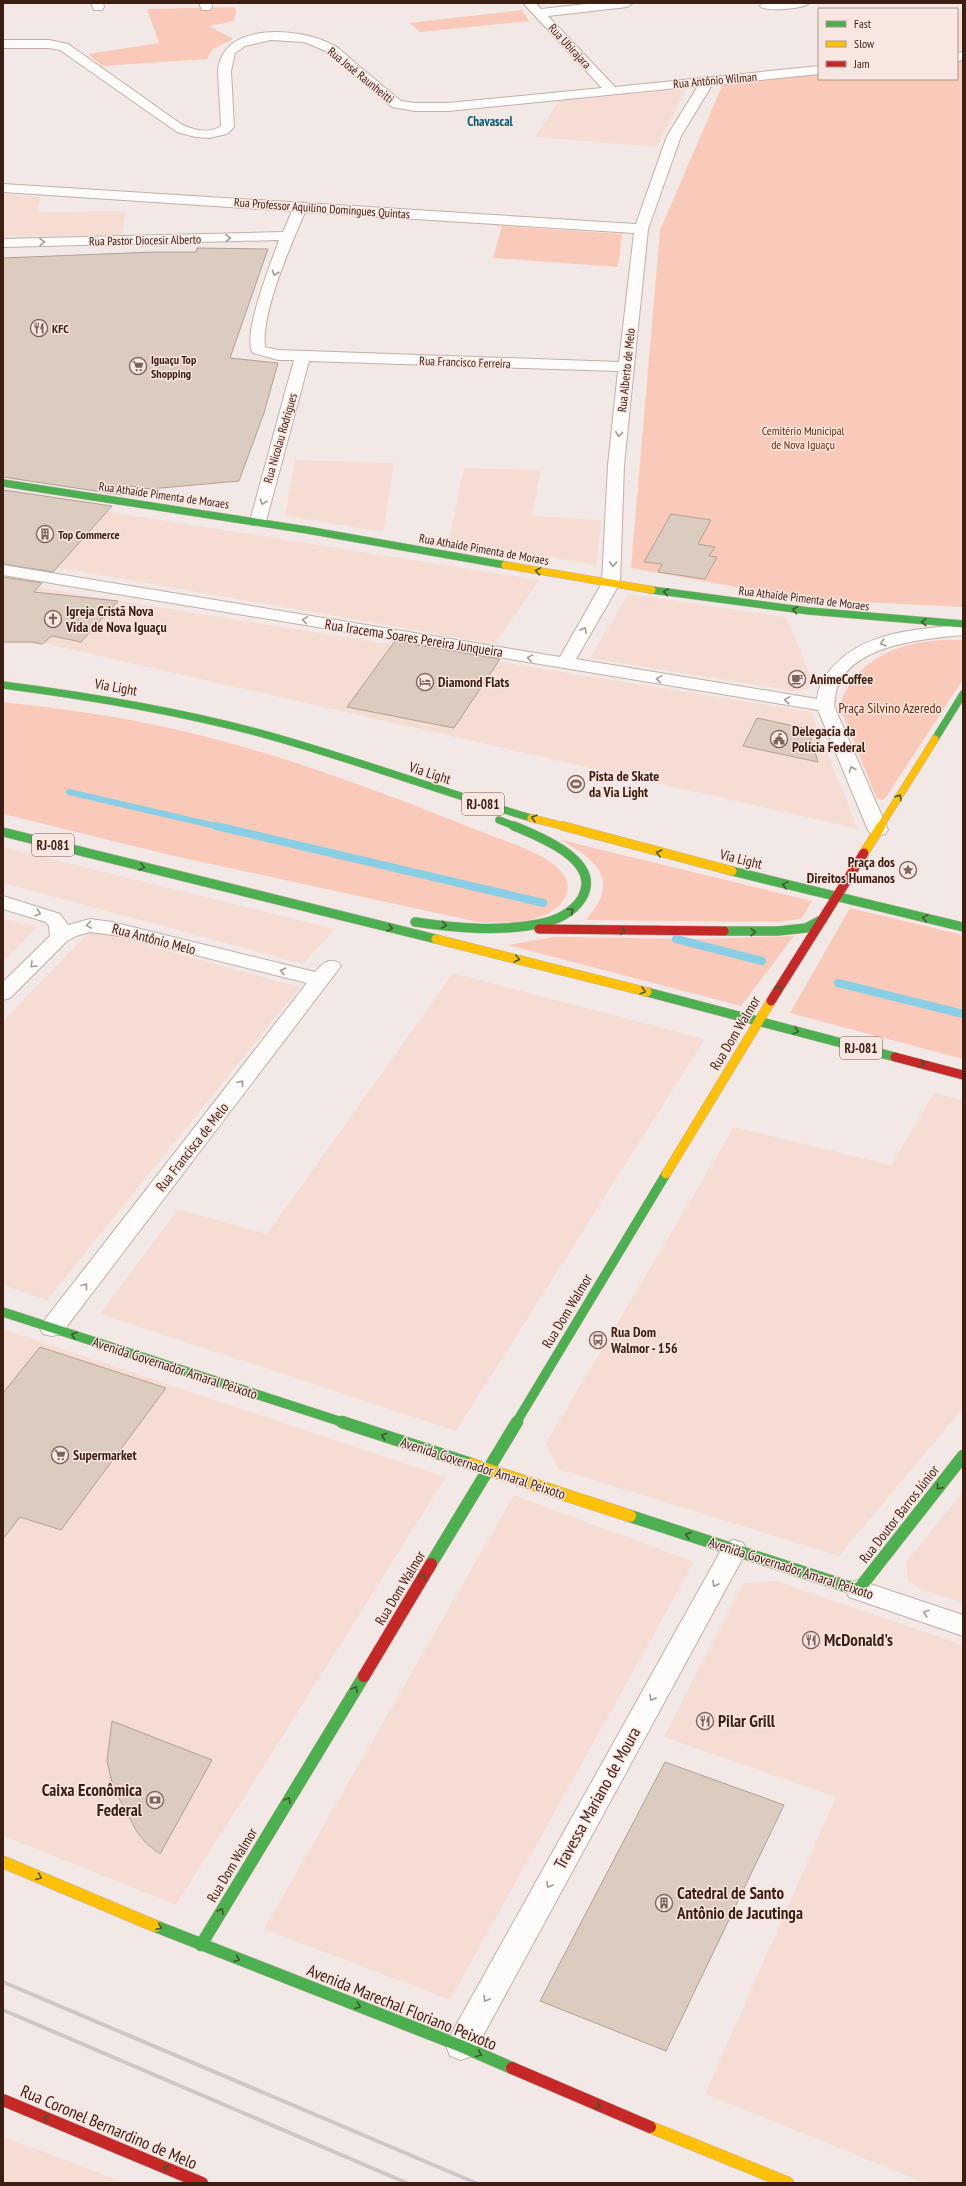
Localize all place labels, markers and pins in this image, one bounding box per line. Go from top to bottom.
restaurant icon: KFC [29,318,49,338]
place label: KFC [52,321,69,336]
place label: Iguaçu Top Shopping [151,352,197,381]
supermarket icon: Iguaçu Top Shopping [128,356,148,376]
building icon: Top Commerce [35,524,55,544]
place label: Top Commerce [58,527,120,542]
place label: Igreja Cristã Nova Vida de Nova Iguaçu [65,602,167,636]
church icon: Igreja Cristã Nova Vida de Nova Iguaçu [43,609,63,629]
cafe icon: AnimeCoffee [787,669,807,689]
place label: AnimeCoffee [809,670,873,688]
hotel icon: Diamond Flats [415,672,435,692]
place label: Diamond Flats [438,673,509,691]
place label: Delegacia da Polícia Federal [792,722,866,756]
public building icon: Delegacia da Polícia Federal [769,729,789,749]
place label: Pista de Skate da Via Light [589,767,659,801]
sports icon: Pista de Skate da Via Light [566,774,586,794]
place label: Praça dos Direitos Humanos [807,853,895,887]
place icon: Praça dos Direitos Humanos [898,860,918,880]
place label: Rua Dom Walmor - 156 [610,1323,678,1357]
bus stop icon: Rua Dom Walmor - 156 [588,1330,608,1350]
supermarket icon: Supermarket [50,1445,70,1465]
place label: Supermarket [73,1446,137,1464]
place label: McDonald's [824,1629,893,1651]
restaurant icon: McDonald's [801,1630,821,1650]
place label: Pilar Grill [718,1710,776,1732]
restaurant icon: Pilar Grill [695,1711,715,1731]
place label: Caixa Econômica Federal [42,1779,143,1821]
bank icon: Caixa Econômica Federal [145,1790,165,1810]
place label: Catedral de Santo Antônio de Jacutinga [676,1882,803,1924]
building icon: Catedral de Santo Antônio de Jacutinga [654,1893,674,1913]

